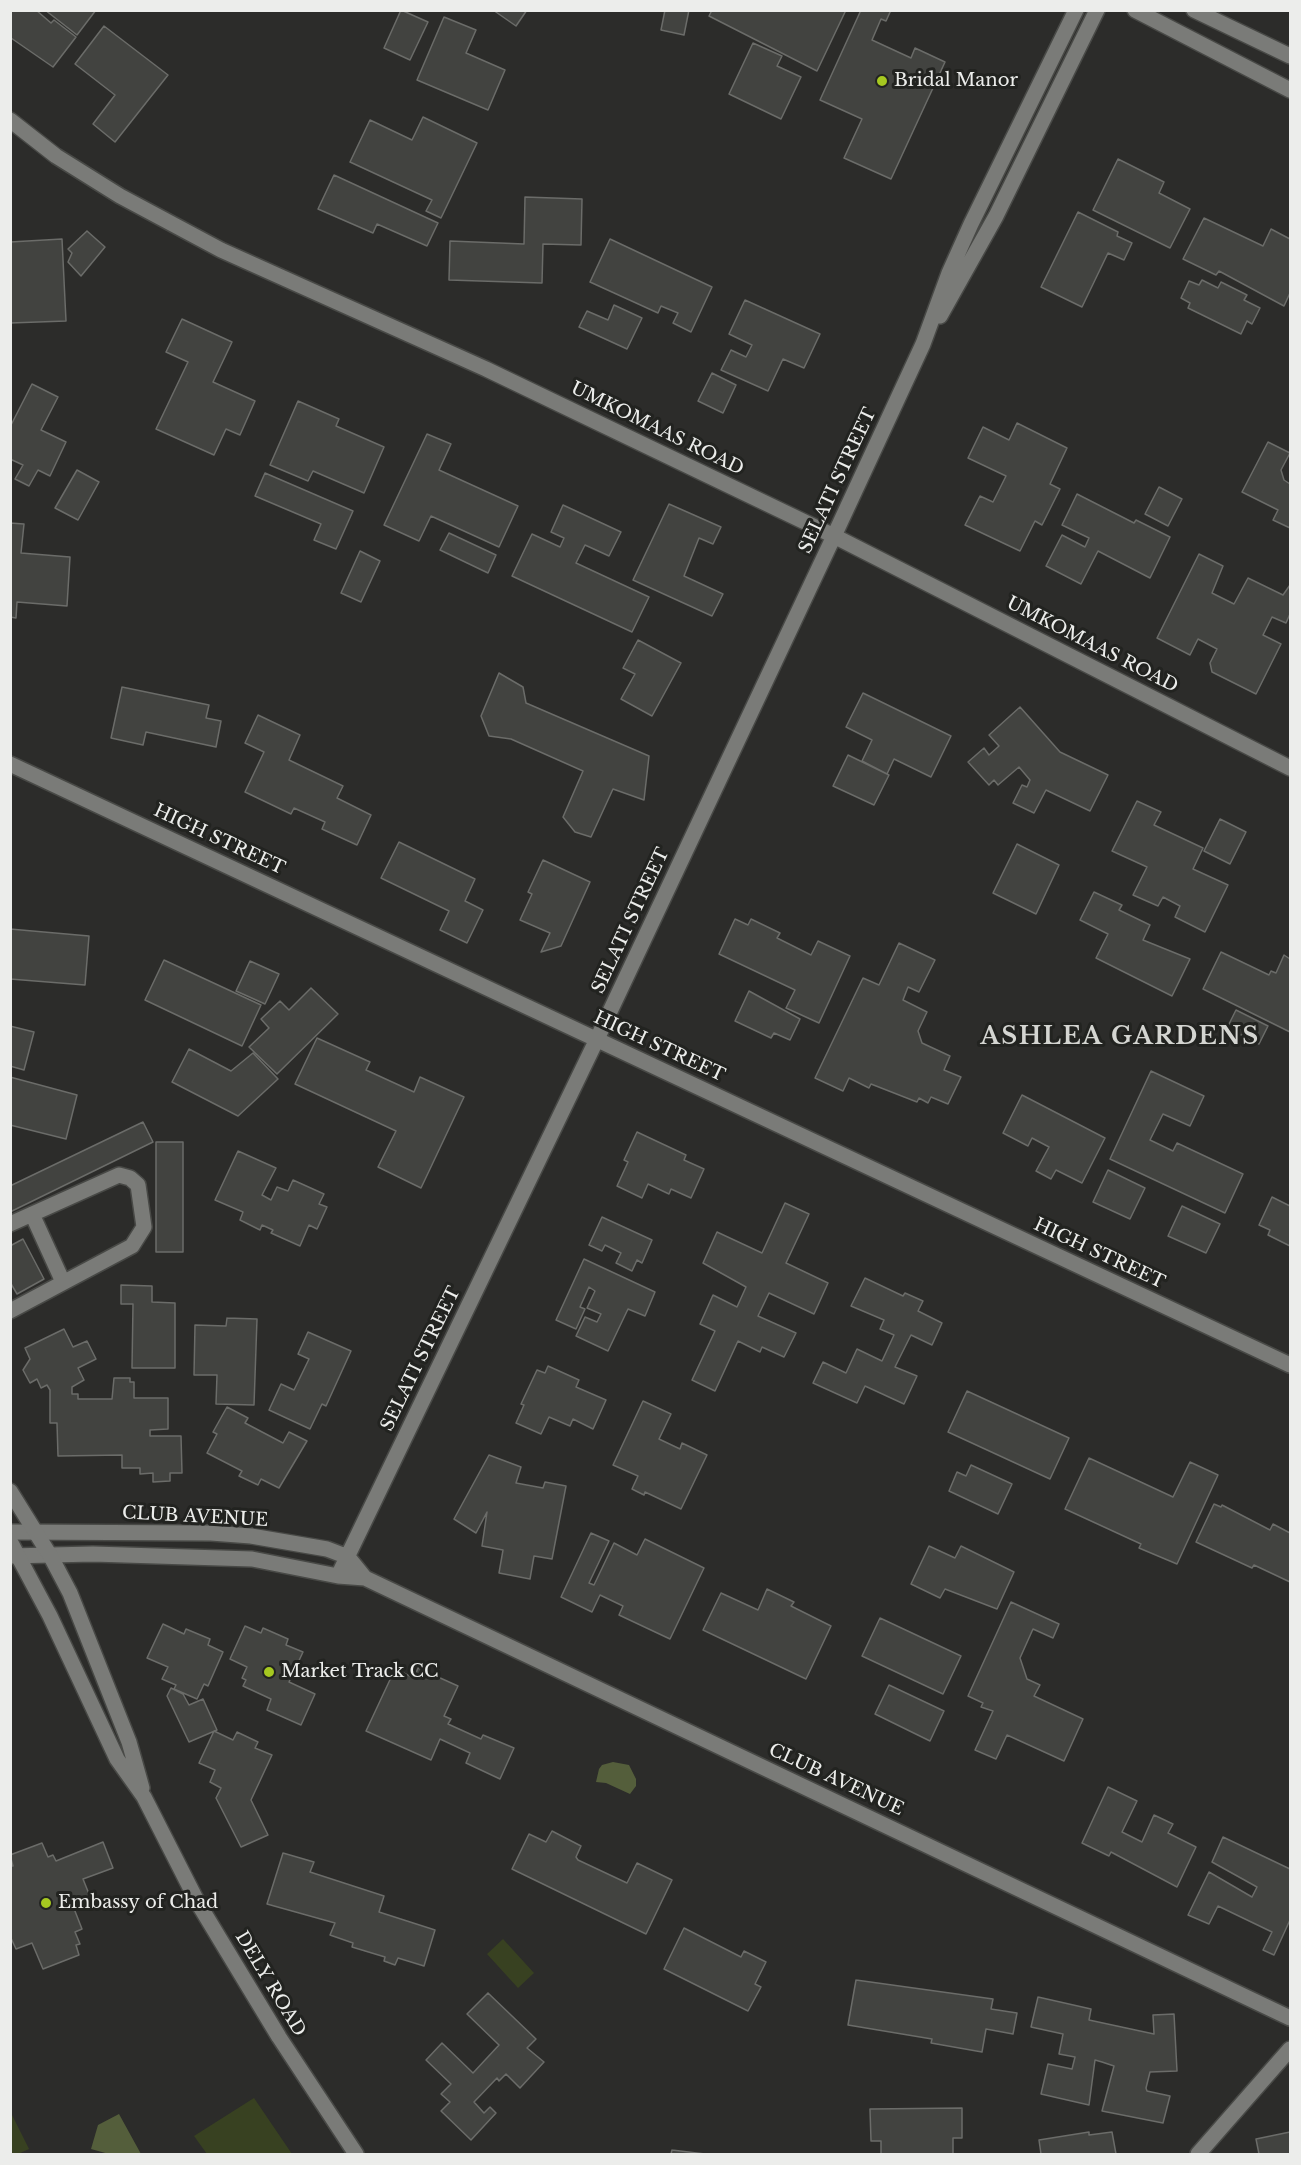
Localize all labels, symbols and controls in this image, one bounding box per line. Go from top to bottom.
place label: Bridal Manor [894,70,1018,92]
marker: Bridal Manor [875,74,889,88]
street label: UMKOMAAS ROAD [567,378,747,480]
street label: SELATI STREET [795,405,881,557]
street label: UMKOMAAS ROAD [1003,592,1181,698]
street label: HIGH STREET [150,800,288,880]
street label: SELATI STREET [588,845,674,997]
street label: HIGH STREET [590,1007,728,1087]
district label: ASHLEA GARDENS [980,1023,1260,1051]
street label: HIGH STREET [1030,1214,1168,1294]
street label: SELATI STREET [377,1283,465,1435]
street label: CLUB AVENUE [121,1502,269,1532]
place label: Market Track CC [281,1661,438,1683]
marker: Market Track CC [262,1665,276,1679]
street label: CLUB AVENUE [765,1739,907,1821]
place label: Embassy of Chad [58,1892,218,1914]
marker: Embassy of Chad [39,1896,53,1910]
street label: DELY ROAD [230,1927,310,2041]

